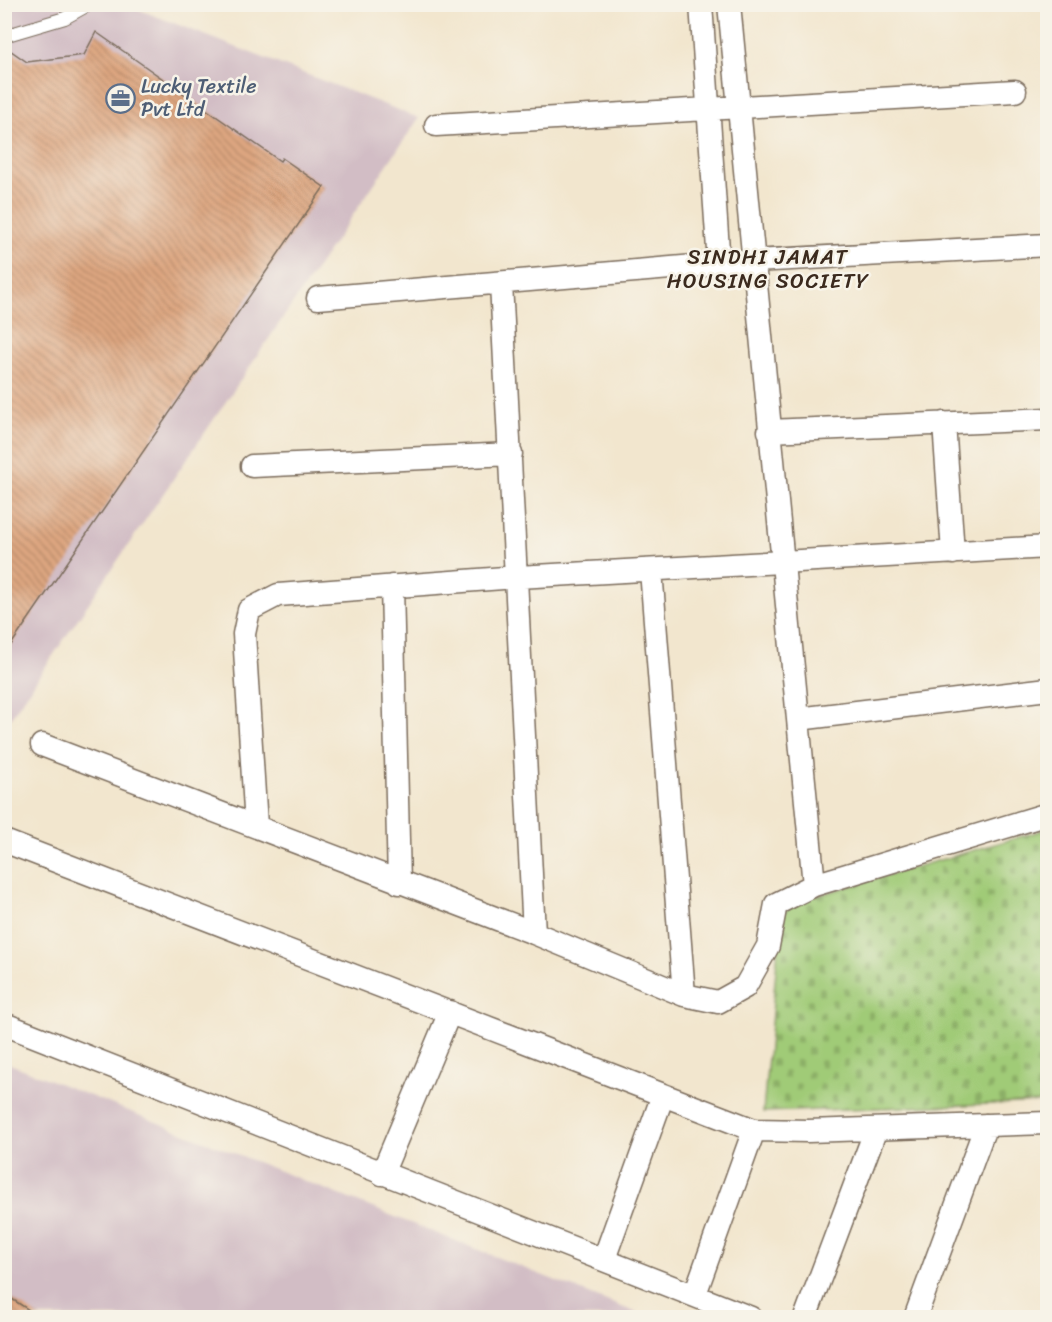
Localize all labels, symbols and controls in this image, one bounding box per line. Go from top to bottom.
place label: Lucky Textile Pvt Ltd [141,69,257,127]
office icon: Lucky Textile Pvt Ltd [104,82,136,114]
district label: SINDHI JAMAT HOUSING SOCIETY [667,238,869,300]

